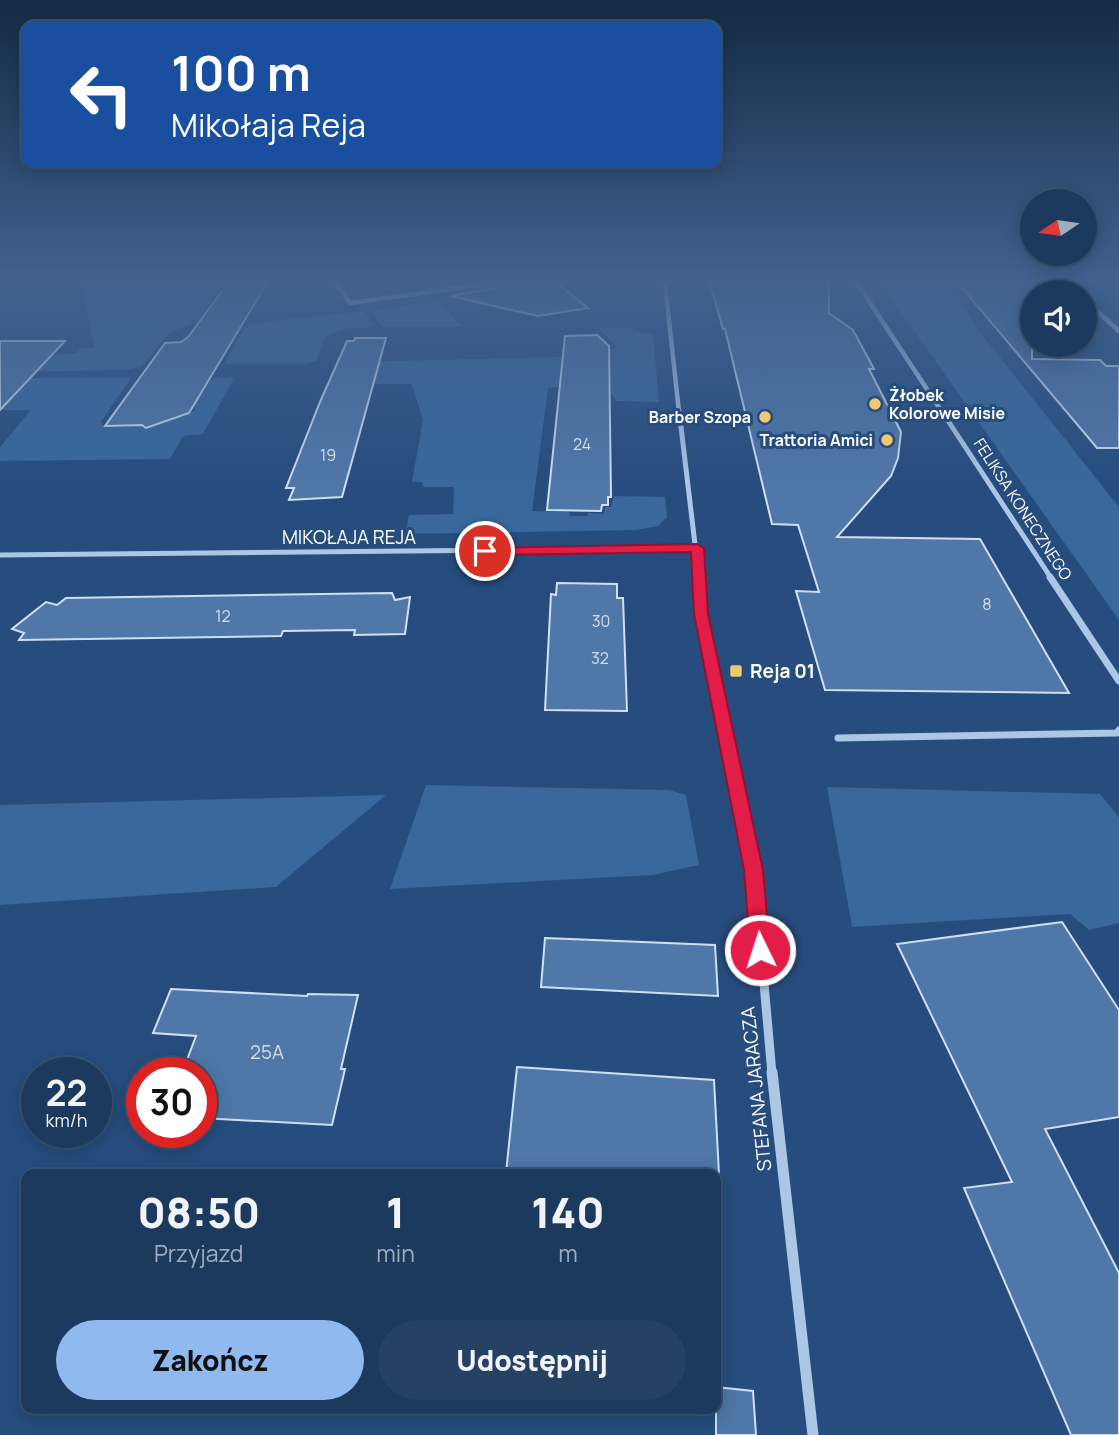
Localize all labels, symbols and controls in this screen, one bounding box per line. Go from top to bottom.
text: 100 m [171,39,311,106]
icon: left [56,49,147,140]
text: Mikołaja Reja [171,103,366,147]
north arrow [1020,189,1097,266]
map controls [1020,189,1097,357]
button: sound [1020,280,1097,357]
place label: Żłobek Kolorowe Misie [889,384,1005,424]
marker: Żłobek Kolorowe Misie [867,396,883,412]
place label: Barber Szopa [649,406,751,428]
marker: Barber Szopa [757,409,773,425]
place label: Trattoria Amici [760,429,873,451]
marker: Trattoria Amici [879,432,895,448]
house number: 24 [573,433,591,455]
street label: FELIKSA KONECZNEGO [969,434,1077,585]
house number: 19 [320,444,336,466]
pin [455,521,515,581]
street label: MIKOŁAJA REJA [282,524,416,550]
icon: arrive [466,532,504,570]
house number: 8 [982,593,992,615]
house number: 12 [215,605,231,627]
house number: 30 [592,610,610,632]
house number: 32 [591,647,609,669]
place label: Reja 01 [750,658,815,684]
marker: Reja 01 [728,663,744,679]
position arrow [723,913,797,987]
street label: STEFANA JARACZA [734,1005,778,1173]
house number: 25A [250,1039,284,1065]
speed limit sign: 30 [126,1057,217,1148]
text: 22 [46,1069,87,1117]
text: km/h [46,1108,87,1132]
text: 08:50 [137,1183,260,1241]
text: 1 [386,1183,405,1241]
text: 140 [531,1183,605,1241]
text: Przyjazd [154,1237,243,1269]
text: min [376,1237,415,1269]
text: m [558,1237,578,1269]
button: Zakończ [56,1320,364,1400]
button: Udostępnij [378,1320,686,1400]

